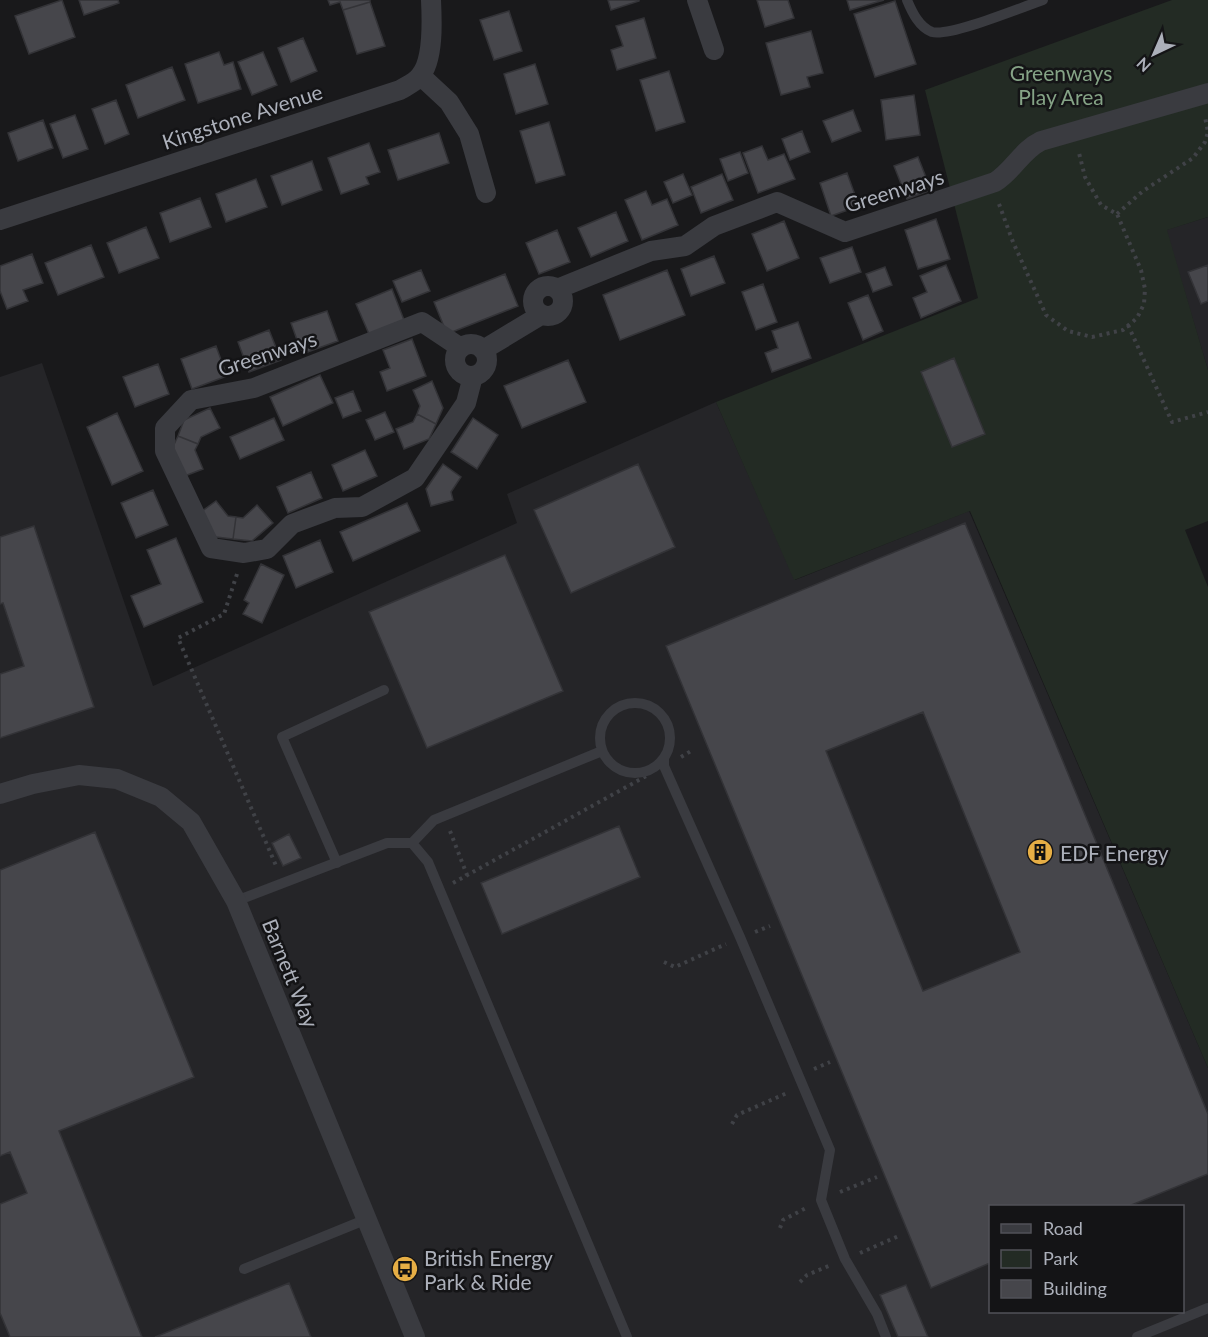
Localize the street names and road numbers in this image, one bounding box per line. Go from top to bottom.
street label: Kingstone Avenue [159,78,325,154]
street label: Greenways [841,163,947,217]
street label: Greenways [214,325,320,381]
street label: Barnett Way [258,915,324,1031]

